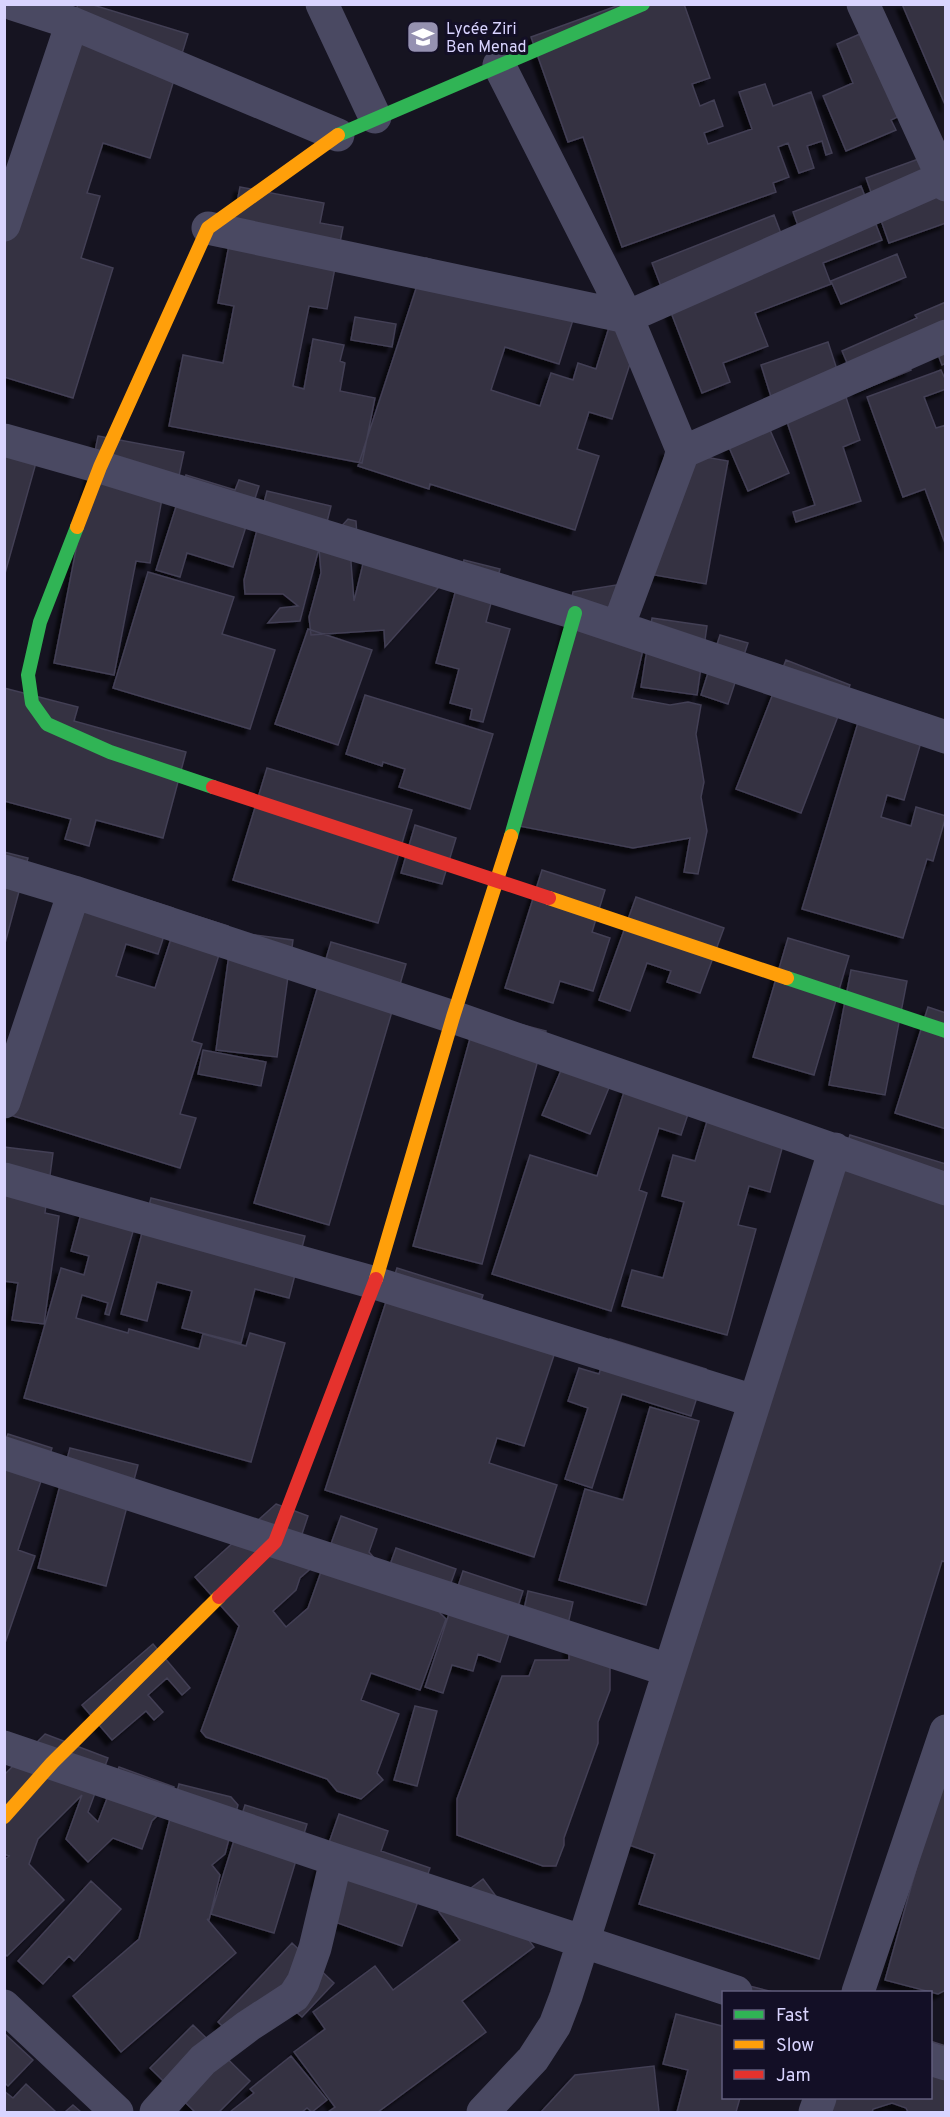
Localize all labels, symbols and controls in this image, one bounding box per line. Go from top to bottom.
school or university icon: Lycée Ziri Ben Menad [405,19,441,55]
place label: Lycée Ziri Ben Menad [446,20,527,58]
legend [722,1991,932,2099]
text: Fast [776,2005,809,2028]
text: Slow [776,2035,814,2058]
text: Jam [776,2065,811,2088]

